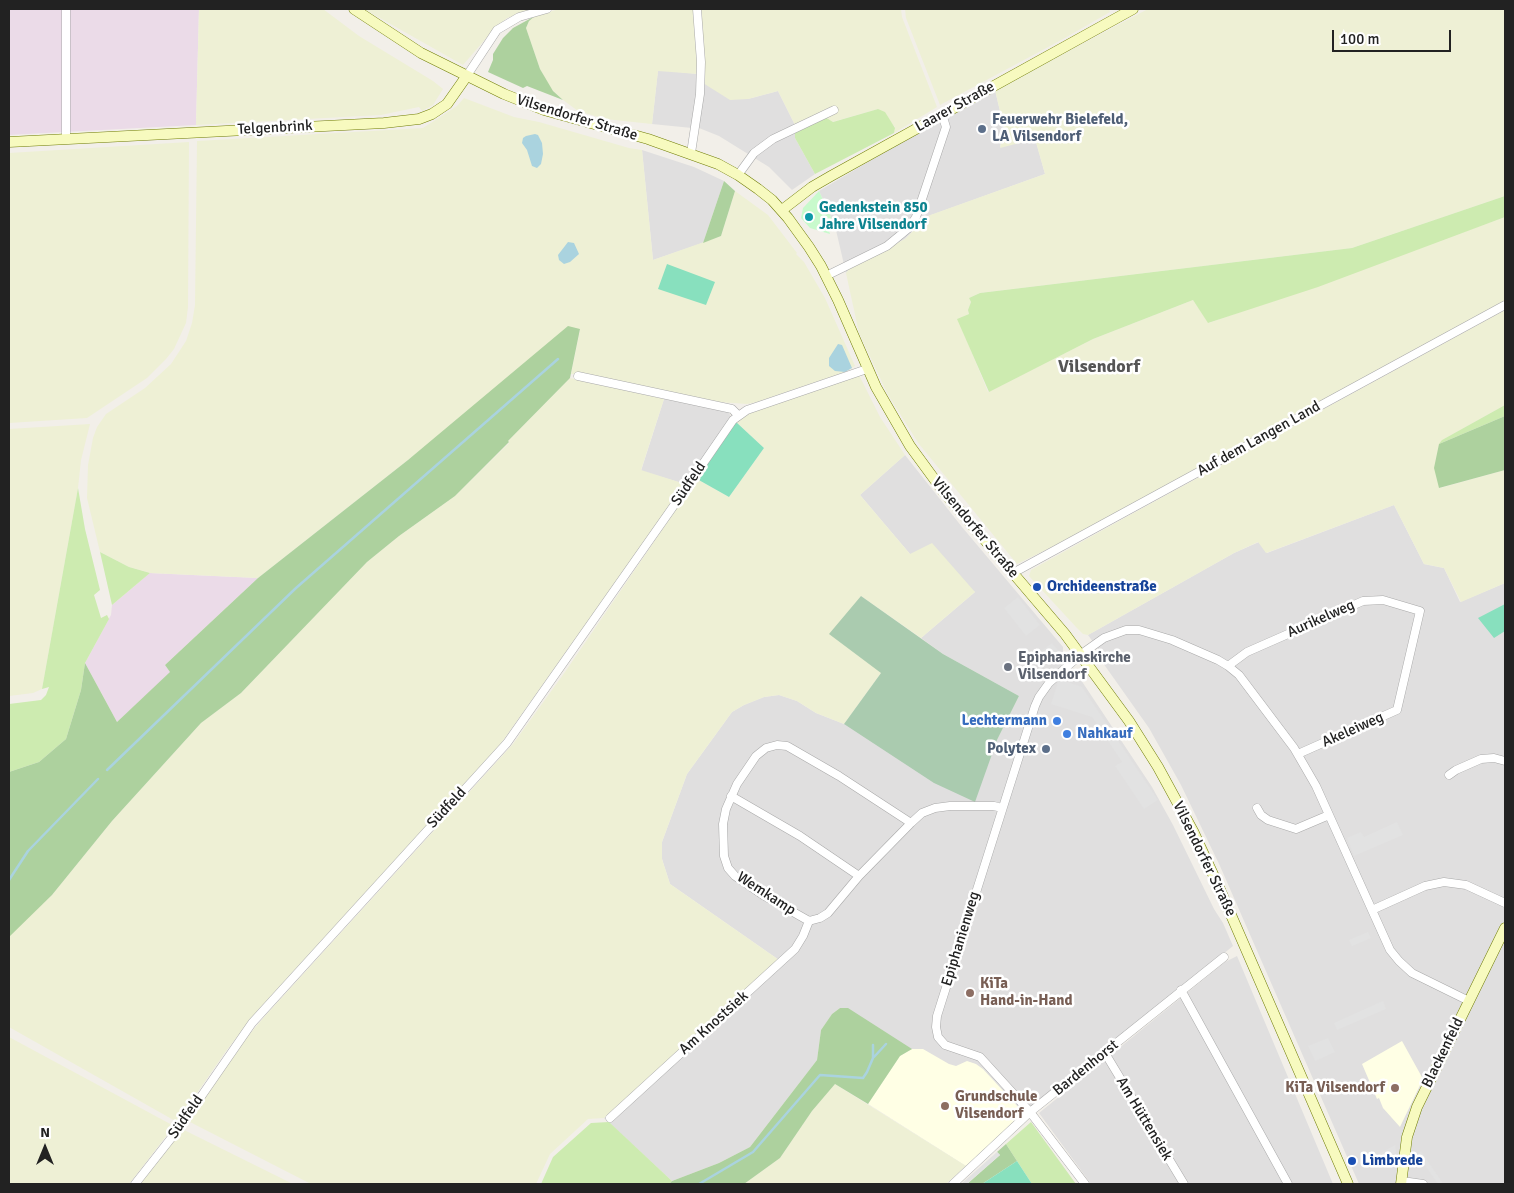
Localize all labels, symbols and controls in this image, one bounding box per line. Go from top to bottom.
scale bar [1334,20,1453,52]
text: 100 m [1340,30,1380,48]
street label: Laarer Straße [912,78,998,136]
street label: Vilsendorfer Straße [514,91,640,145]
place label: Feuerwehr Bielefeld, LA Vilsendorf [992,111,1128,146]
street label: Telgenbrink [237,117,313,139]
marker: Feuerwehr Bielefeld, LA Vilsendorf [976,123,988,135]
place label: Gedenkstein 850 Jahre Vilsendorf [819,199,928,234]
marker: Gedenkstein 850 Jahre Vilsendorf [803,211,815,223]
district label: Vilsendorf [1058,356,1140,378]
street label: Auf dem Langen Land [1194,398,1324,480]
street label: Südfeld [668,459,710,509]
street label: Vilsendorfer Straße [928,474,1022,582]
place label: Orchideenstraße [1047,578,1157,596]
marker: Orchideenstraße [1031,581,1043,593]
street label: Aurikelweg [1284,596,1358,642]
place label: Epiphaniaskirche Vilsendorf [1018,649,1131,684]
marker: Epiphaniaskirche Vilsendorf [1002,661,1014,673]
street label: Akeleiweg [1319,708,1387,752]
place label: Lechtermann [961,712,1047,730]
marker: Lechtermann [1051,715,1063,727]
place label: Nahkauf [1077,725,1132,743]
marker: Nahkauf [1061,728,1073,740]
place label: Polytex [987,740,1036,758]
marker: Polytex [1040,743,1052,755]
street label: Südfeld [424,784,470,832]
street label: Vilsendorfer Straße [1168,799,1240,919]
street label: Wemkamp [733,868,799,920]
street label: Epiphanienweg [938,890,984,988]
place label: KiTa Hand-in-Hand [980,975,1073,1010]
street label: Am Knostsiek [676,987,752,1059]
marker: KiTa Hand-in-Hand [964,987,976,999]
street label: Blackenfeld [1418,1015,1468,1091]
street label: Bardenhorst [1050,1036,1122,1100]
street label: Am Hüttensiek [1112,1074,1176,1164]
place label: KiTa Vilsendorf [1285,1079,1385,1097]
marker: KiTa Vilsendorf [1389,1082,1401,1094]
place label: Grundschule Vilsendorf [955,1088,1037,1123]
street label: Südfeld [165,1092,207,1142]
marker: Grundschule Vilsendorf [939,1100,951,1112]
north arrow [20,1123,70,1173]
text: N [40,1124,50,1141]
place label: Limbrede [1362,1152,1423,1170]
marker: Limbrede [1346,1155,1358,1167]

